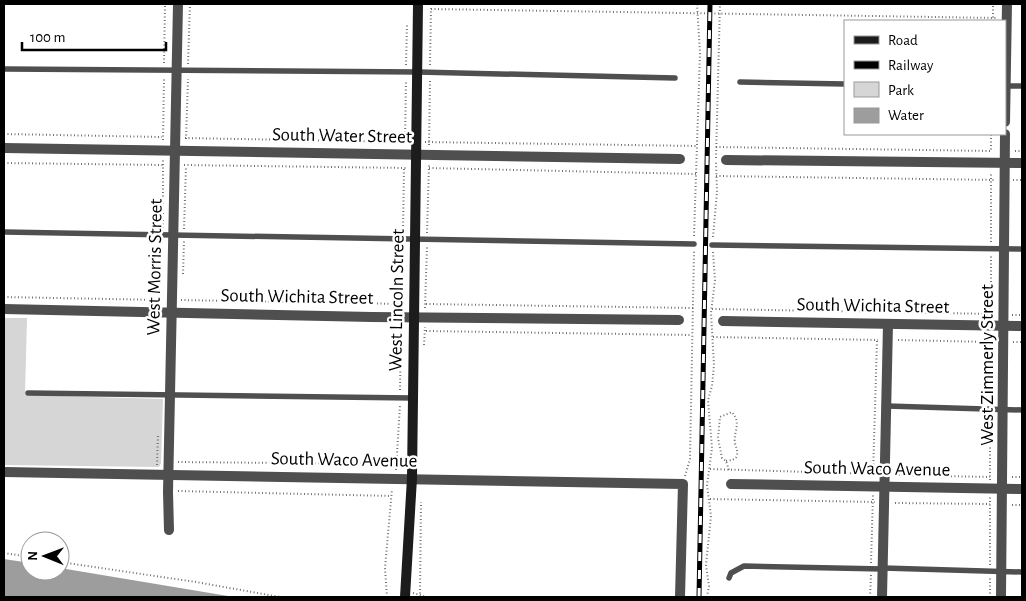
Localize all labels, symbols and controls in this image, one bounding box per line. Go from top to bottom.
scale bar [22,20,166,52]
legend [844,20,1006,135]
text: 100 m [30,30,65,45]
text: Road [888,33,918,48]
text: Railway [888,58,934,73]
text: Park [888,83,914,98]
text: Water [888,108,924,123]
street label: South Water Street [272,125,412,147]
street label: West Morris Street [144,199,166,335]
street label: West Lincoln Street [386,229,408,371]
street label: West Zimmerly Street [978,284,997,446]
street label: South Wichita Street [220,286,374,308]
street label: South Wichita Street [796,295,950,317]
street label: South Waco Avenue [271,449,417,471]
street label: South Waco Avenue [804,458,950,480]
north arrow [20,531,70,581]
text: N [26,551,40,561]

